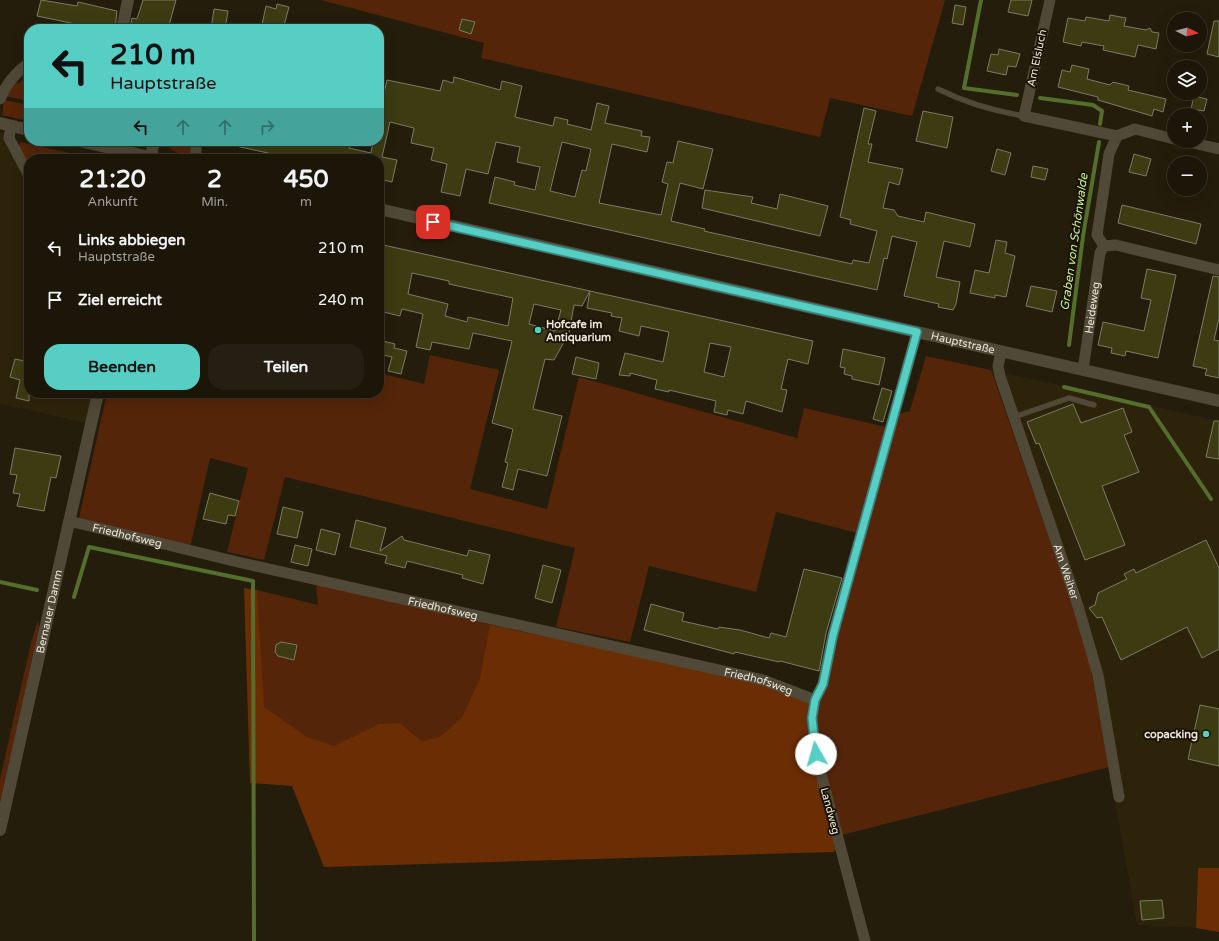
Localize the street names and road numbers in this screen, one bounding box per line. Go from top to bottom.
street label: Am Elsluch [1025,28,1049,88]
street label: Heideweg [1082,281,1102,334]
street label: Hauptstraße [930,329,996,356]
street label: Friedhofsweg [91,520,163,550]
street label: Am Weiher [1051,542,1082,602]
street label: Bernauer Damm [33,568,65,655]
street label: Friedhofsweg [407,594,479,622]
street label: Friedhofsweg [723,665,795,697]
street label: Landweg [818,786,842,836]

